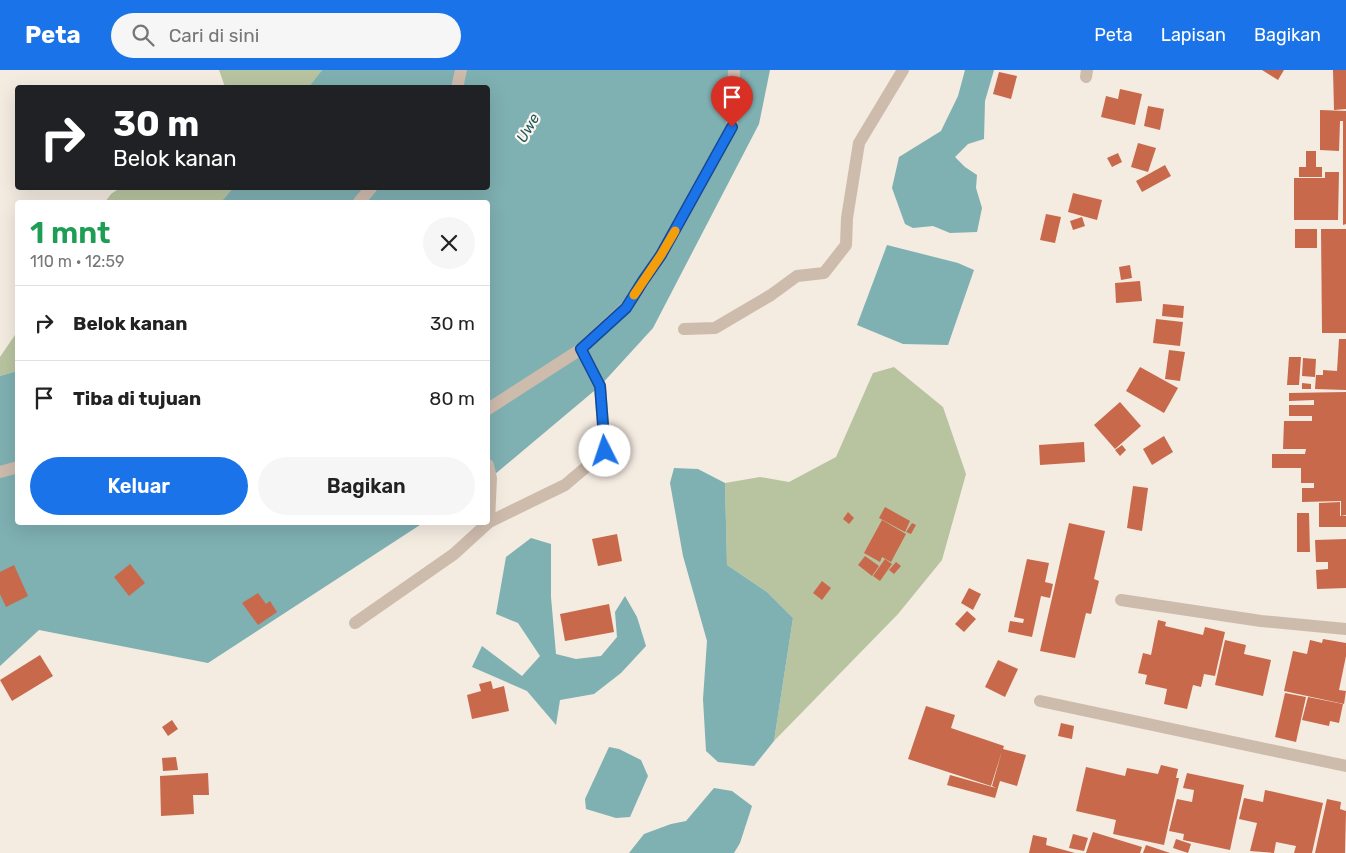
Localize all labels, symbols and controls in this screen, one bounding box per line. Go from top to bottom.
search box [111,13,461,58]
text: Peta [25,21,81,49]
icon: search [129,21,157,49]
text: Cari di sini [169,24,259,47]
text: Peta [1094,24,1133,46]
text: Lapisan [1161,24,1226,46]
text: Bagikan [1254,24,1321,46]
pin [711,76,753,127]
icon: arrive [718,83,746,111]
text: 30 m [113,103,199,145]
icon: right [30,105,95,170]
water label: Uwe [513,110,544,146]
text: Belok kanan [113,145,237,172]
text: 1 mnt [30,215,111,251]
button: close [423,217,475,269]
text: 110 m · 12:59 [30,252,124,271]
icon: right [30,309,58,337]
text: Belok kanan [73,312,188,335]
text: 30 m [430,312,475,335]
icon: arrive [30,384,58,412]
text: Tiba di tujuan [73,387,201,410]
text: 80 m [429,387,475,410]
position arrow [578,424,630,476]
button: Keluar [30,457,248,515]
button: Bagikan [258,457,475,515]

